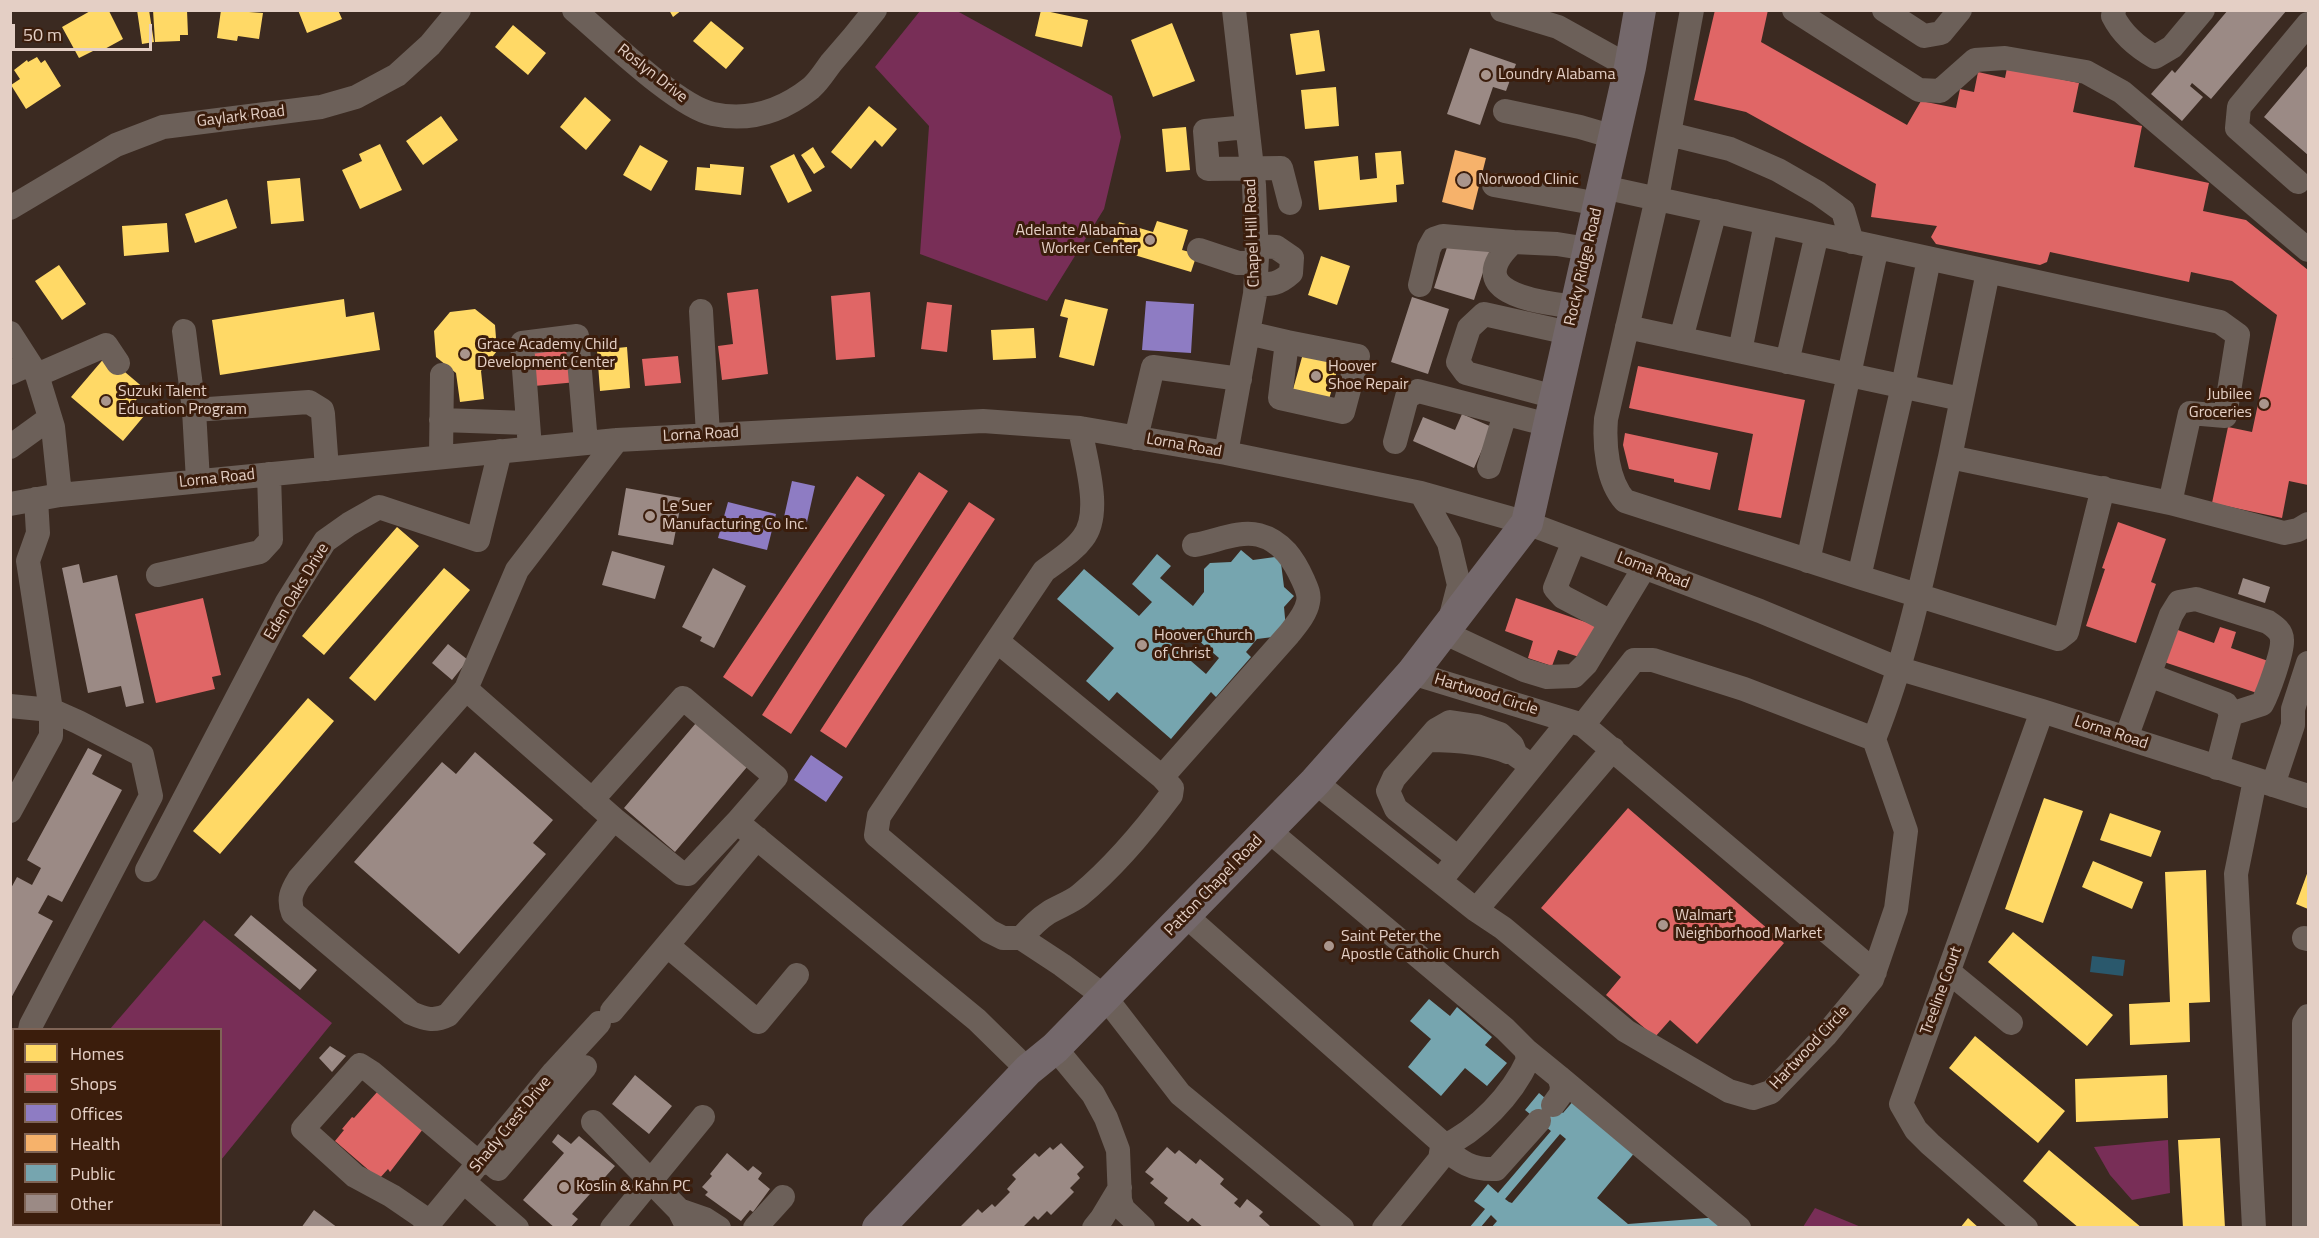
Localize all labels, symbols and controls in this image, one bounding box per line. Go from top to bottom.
scale bar [15,12,154,50]
text: 50 m [23,21,62,48]
street label: Roslyn Drive [613,41,691,107]
place label: Loundry Alabama [1498,65,1615,85]
marker: Loundry Alabama [1479,68,1493,82]
street label: Gaylark Road [196,102,286,132]
place label: Norwood Clinic [1478,170,1579,190]
marker: Norwood Clinic [1455,171,1473,189]
street label: Chapel Hill Road [1242,178,1264,288]
street label: Rocky Ridge Road [1561,206,1607,328]
place label: Adelante Alabama Worker Center [1015,221,1138,259]
marker: Adelante Alabama Worker Center [1143,233,1157,247]
place label: Grace Academy Child Development Center [477,335,617,373]
marker: Grace Academy Child Development Center [458,347,472,361]
place label: Hoover Shoe Repair [1328,357,1409,395]
marker: Hoover Shoe Repair [1309,369,1323,383]
place label: Suzuki Talent Education Program [118,382,247,420]
place label: Jubilee Groceries [2189,385,2252,423]
marker: Suzuki Talent Education Program [99,394,113,408]
marker: Jubilee Groceries [2257,397,2271,411]
street label: Lorna Road [662,423,740,447]
street label: Lorna Road [1145,430,1223,462]
street label: Lorna Road [178,465,256,493]
place label: Le Suer Manufacturing Co Inc. [662,497,808,535]
marker: Le Suer Manufacturing Co Inc. [643,509,657,523]
street label: Eden Oaks Drive [261,540,333,644]
street label: Lorna Road [1614,548,1692,594]
place label: Hoover Church of Christ [1154,626,1253,664]
marker: Hoover Church of Christ [1135,638,1149,652]
street label: Hartwood Circle [1432,670,1540,720]
street label: Lorna Road [2072,712,2150,754]
street label: Patton Chapel Road [1161,832,1267,940]
place label: Walmart Neighborhood Market [1675,906,1822,944]
marker: Walmart Neighborhood Market [1656,918,1670,932]
place label: Saint Peter the Apostle Catholic Church [1341,927,1500,965]
marker: Saint Peter the Apostle Catholic Church [1322,939,1336,953]
street label: Treeline Court [1917,944,1967,1038]
street label: Hartwood Circle [1766,1002,1854,1094]
legend [12,1028,222,1226]
text: Homes [70,1040,124,1067]
text: Shops [70,1070,117,1097]
street label: Shady Crest Drive [466,1073,556,1177]
text: Offices [70,1100,123,1127]
text: Health [70,1130,120,1157]
text: Public [70,1160,116,1187]
place label: Koslin & Kahn PC [576,1177,691,1197]
marker: Koslin & Kahn PC [557,1180,571,1194]
text: Other [70,1190,113,1217]

